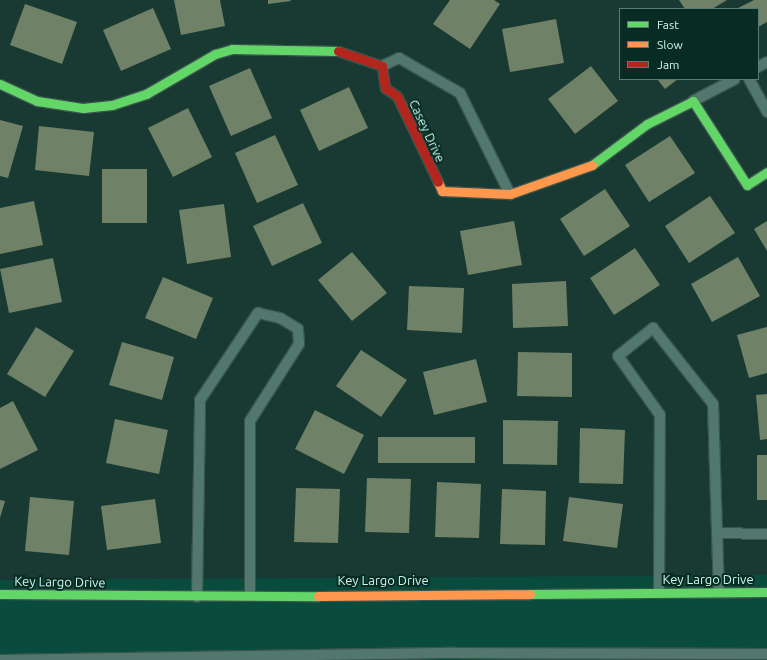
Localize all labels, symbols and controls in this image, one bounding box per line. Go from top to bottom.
legend [619,8,759,80]
text: Fast [657,18,679,31]
text: Slow [657,38,683,51]
text: Jam [657,58,679,71]
street label: Casey Drive [406,97,448,165]
street label: Key Largo Drive [662,571,754,587]
street label: Key Largo Drive [337,572,429,588]
street label: Key Largo Drive [14,573,106,591]

